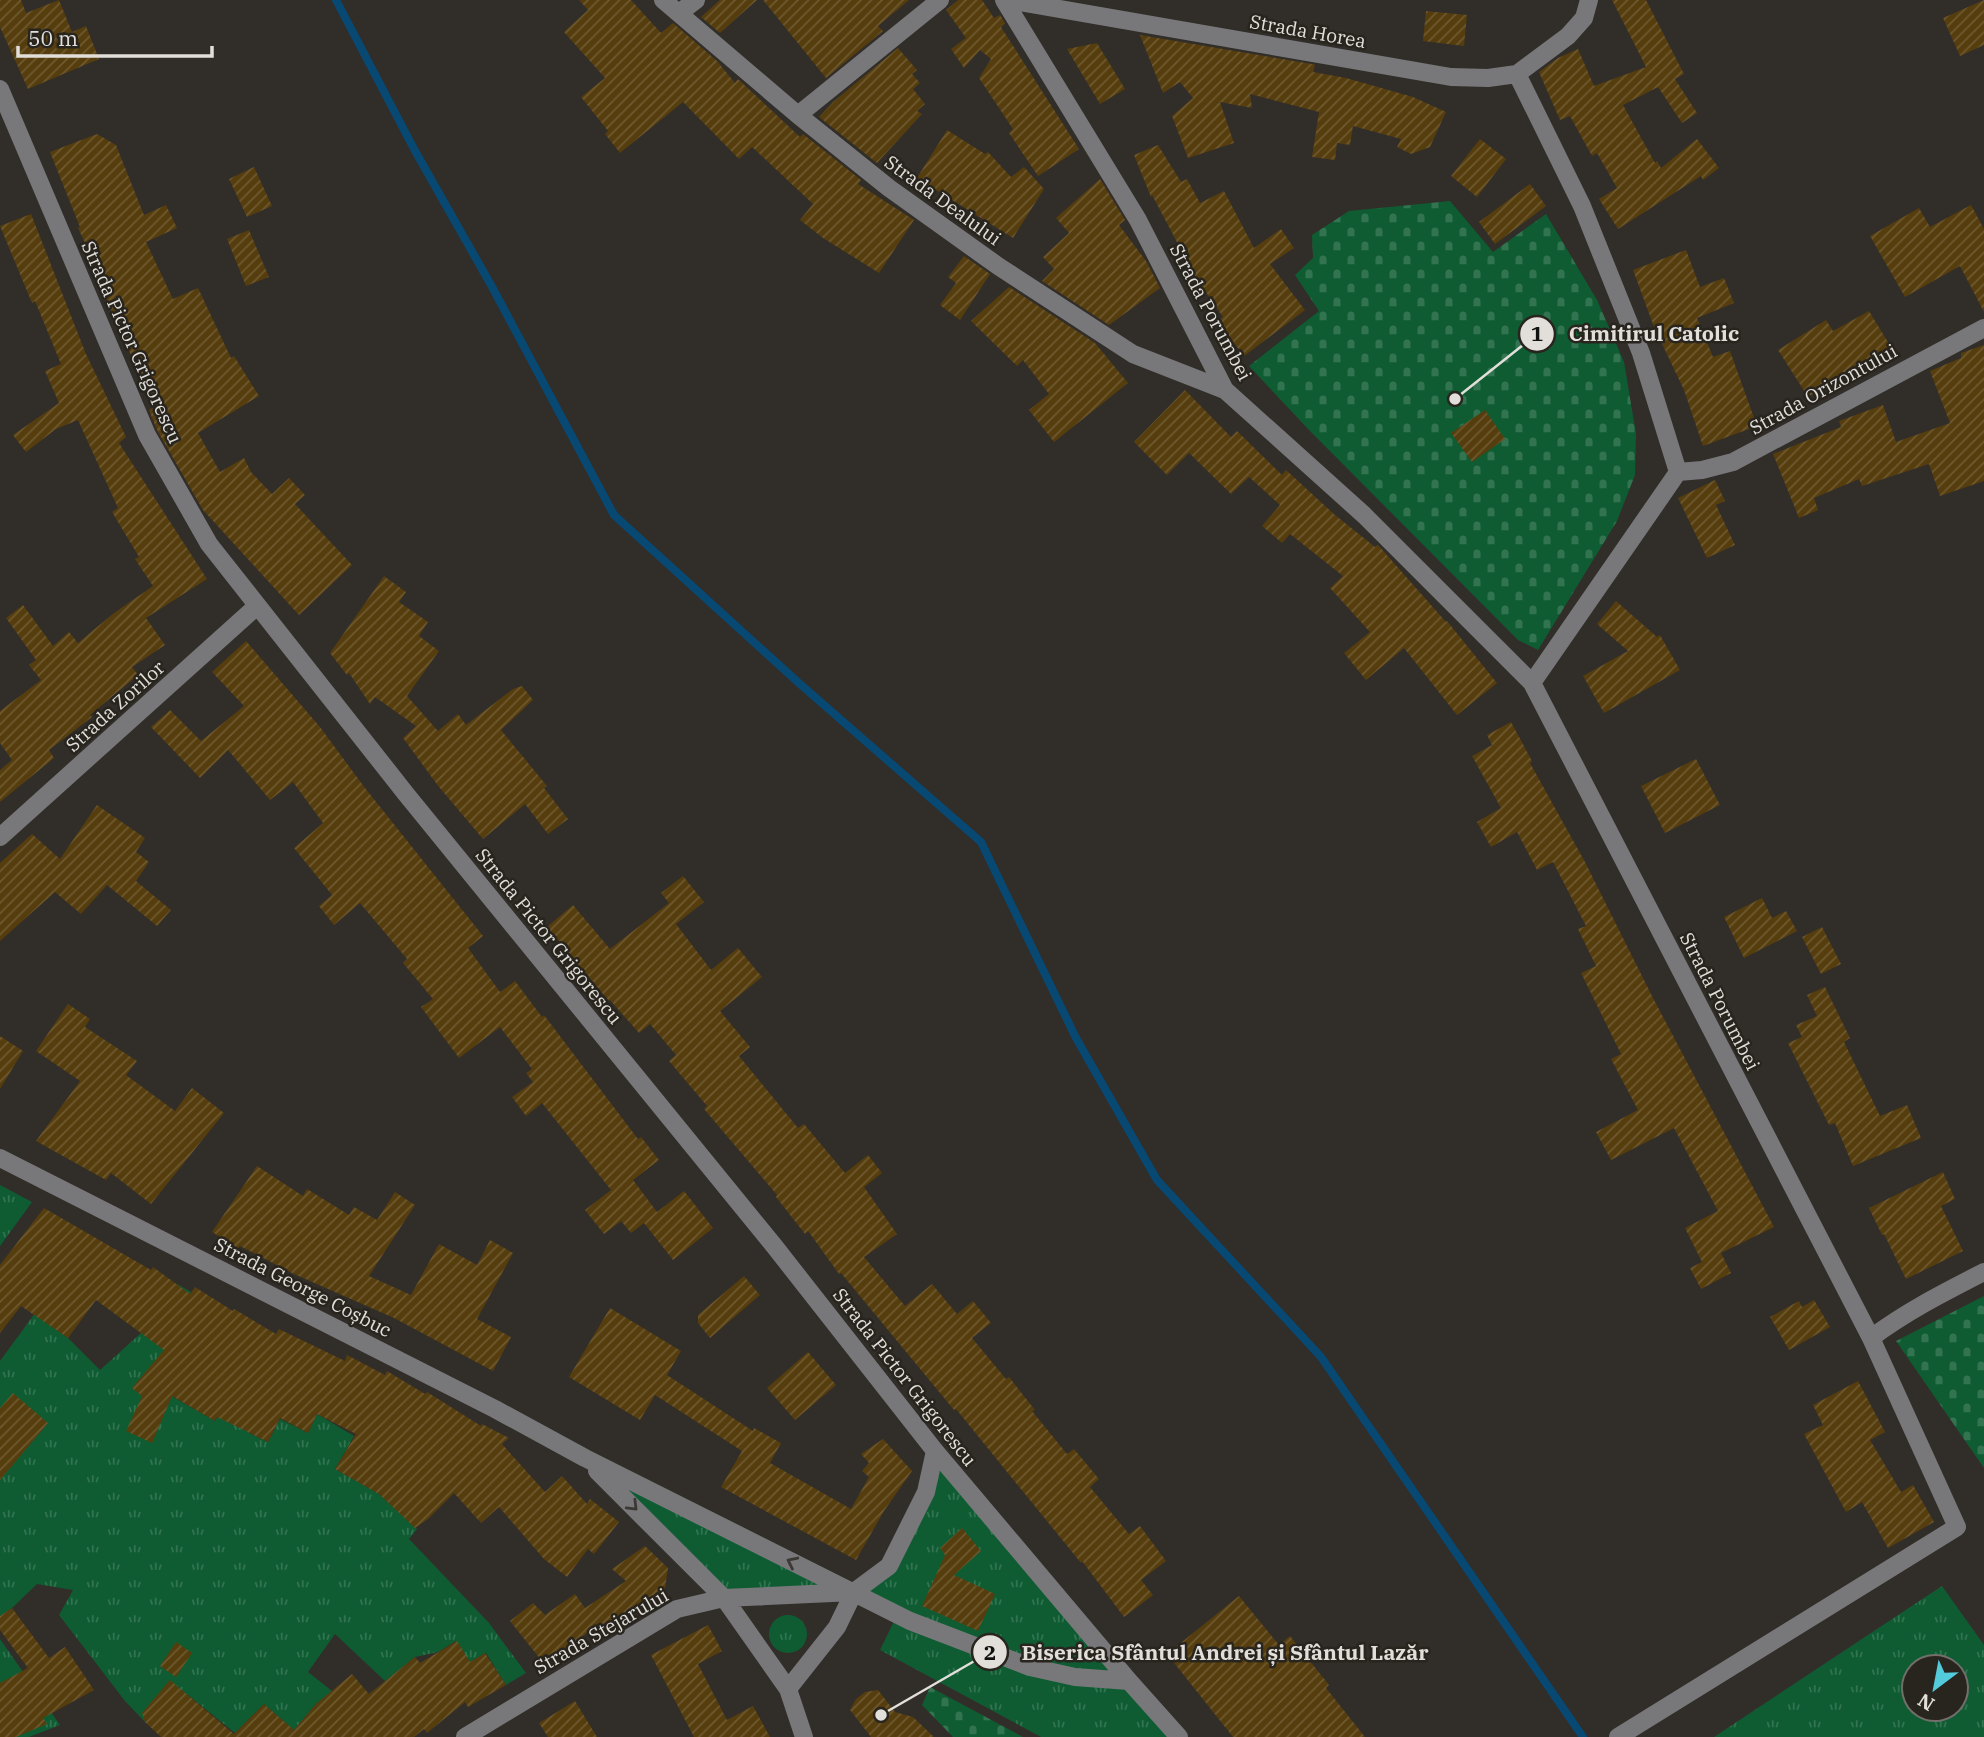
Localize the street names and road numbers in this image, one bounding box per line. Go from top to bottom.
street label: Strada Horea [1248,9,1368,53]
street label: Strada Dealului [880,150,1006,250]
street label: Strada Pictor Grigorescu [76,237,188,447]
street label: Strada Porumbei [1165,239,1257,385]
street label: Strada Orizontului [1745,338,1901,440]
street label: Strada Zorilor [61,655,170,757]
street label: Strada Pictor Grigorescu [471,843,628,1029]
street label: Strada Porumbei [1675,928,1765,1074]
street label: Strada George Coșbuc [210,1232,396,1342]
street label: Strada Pictor Grigorescu [828,1283,982,1471]
street label: Strada Stejarului [530,1583,672,1679]

